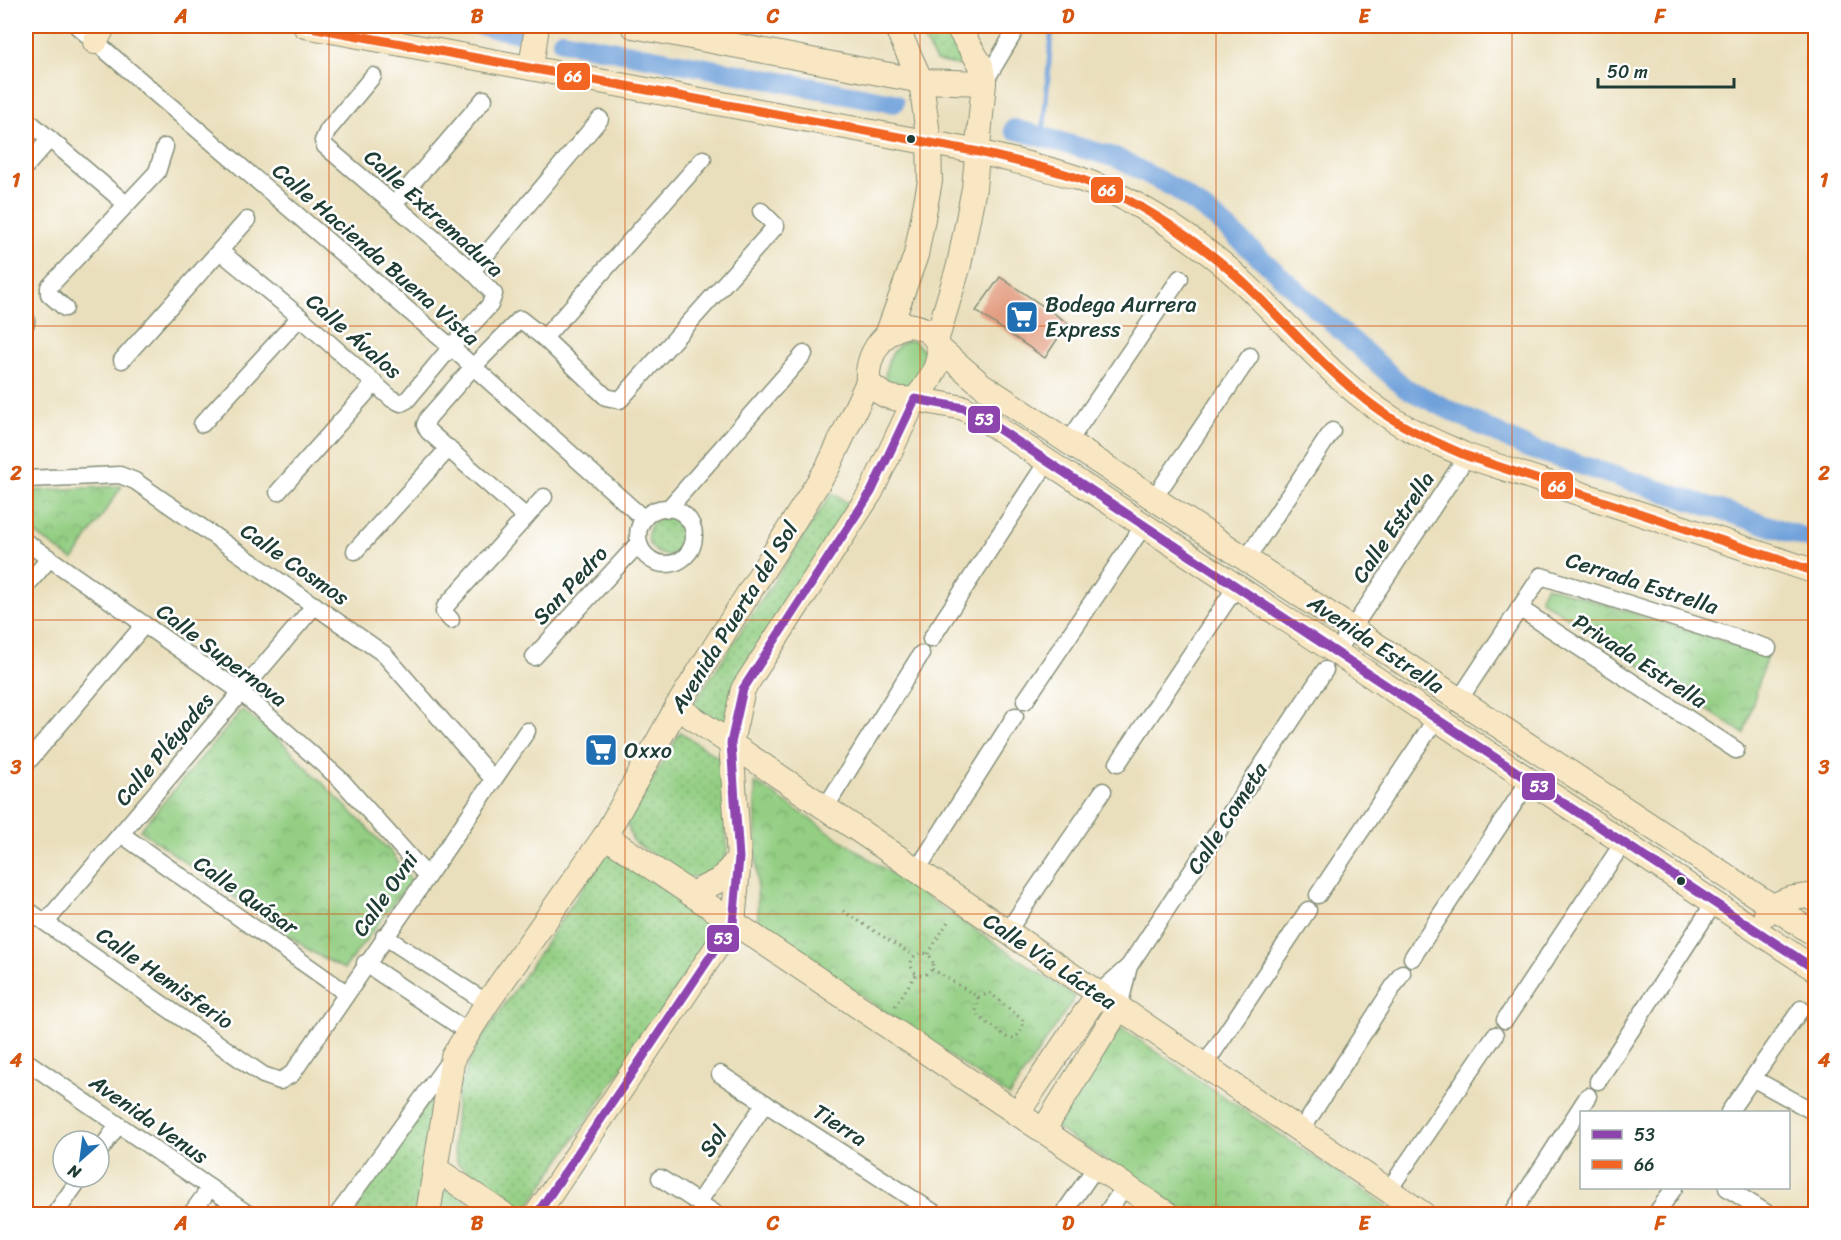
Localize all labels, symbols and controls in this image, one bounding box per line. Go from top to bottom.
text: A [173,0,188,34]
text: B [471,0,484,34]
text: C [766,0,780,34]
text: D [1062,0,1075,34]
text: E [1358,0,1371,34]
text: F [1654,0,1667,34]
scale bar [1598,51,1734,89]
text: 50 m [1607,56,1648,88]
line badge: 66 [556,62,591,91]
text: 66 [563,62,582,91]
unlabelled marker [905,133,917,145]
street label: Calle Extremadura [355,139,513,287]
street label: Calle Hacienda Buena Vista [263,152,490,356]
text: 1 [12,163,21,198]
text: 1 [1820,163,1829,198]
line badge: 66 [1090,176,1124,204]
text: 66 [1097,176,1116,205]
street label: Calle Ávalos [297,283,412,390]
place label: Bodega Aurrera Express [1045,285,1196,349]
supermarket icon: Bodega Aurrera Express [1004,299,1040,335]
line badge: 53 [967,405,1001,434]
text: 53 [975,405,993,434]
text: 2 [9,456,22,491]
text: 2 [1817,456,1830,491]
street label: Calle Estrella [1341,463,1445,591]
line badge: 66 [1540,471,1574,500]
text: 66 [1547,472,1566,501]
street label: Calle Cosmos [232,512,359,617]
street label: Avenida Puerta del Sol [659,513,809,722]
street label: San Pedro [522,536,618,634]
street label: Cerrada Estrella [1561,540,1724,626]
street label: Avenida Estrella [1299,583,1453,705]
street label: Calle Supernova [148,592,296,718]
street label: Privada Estrella [1565,603,1716,720]
street label: Calle Pléyades [104,683,224,815]
place label: Oxxo [624,731,672,770]
supermarket icon: Oxxo [583,732,619,768]
text: 3 [10,750,22,785]
text: 3 [1818,750,1830,785]
street label: Calle Cometa [1176,753,1279,882]
line badge: 53 [1521,772,1556,801]
text: 53 [1530,772,1548,801]
street label: Calle Ovni [341,842,429,945]
street label: Calle Quásar [185,844,308,947]
unlabelled marker [1675,875,1687,887]
street label: Calle Vía Láctea [975,902,1126,1021]
street label: Calle Hemisferio [88,916,242,1040]
line badge: 53 [706,924,740,953]
text: 53 [714,924,732,953]
text: 4 [9,1043,23,1078]
text: 4 [1817,1043,1831,1078]
street label: Avenida Venus [80,1063,218,1175]
street label: Tierra [805,1093,875,1157]
legend [1580,1111,1790,1189]
street label: Sol [688,1117,738,1165]
text: 53 [1634,1119,1655,1151]
north arrow [51,1129,111,1189]
text: 66 [1634,1149,1654,1181]
text: N [62,1156,87,1188]
text: A [173,1206,188,1240]
text: B [471,1206,484,1240]
text: C [766,1206,780,1240]
text: D [1062,1206,1075,1240]
text: E [1358,1206,1371,1240]
text: F [1654,1206,1667,1240]

